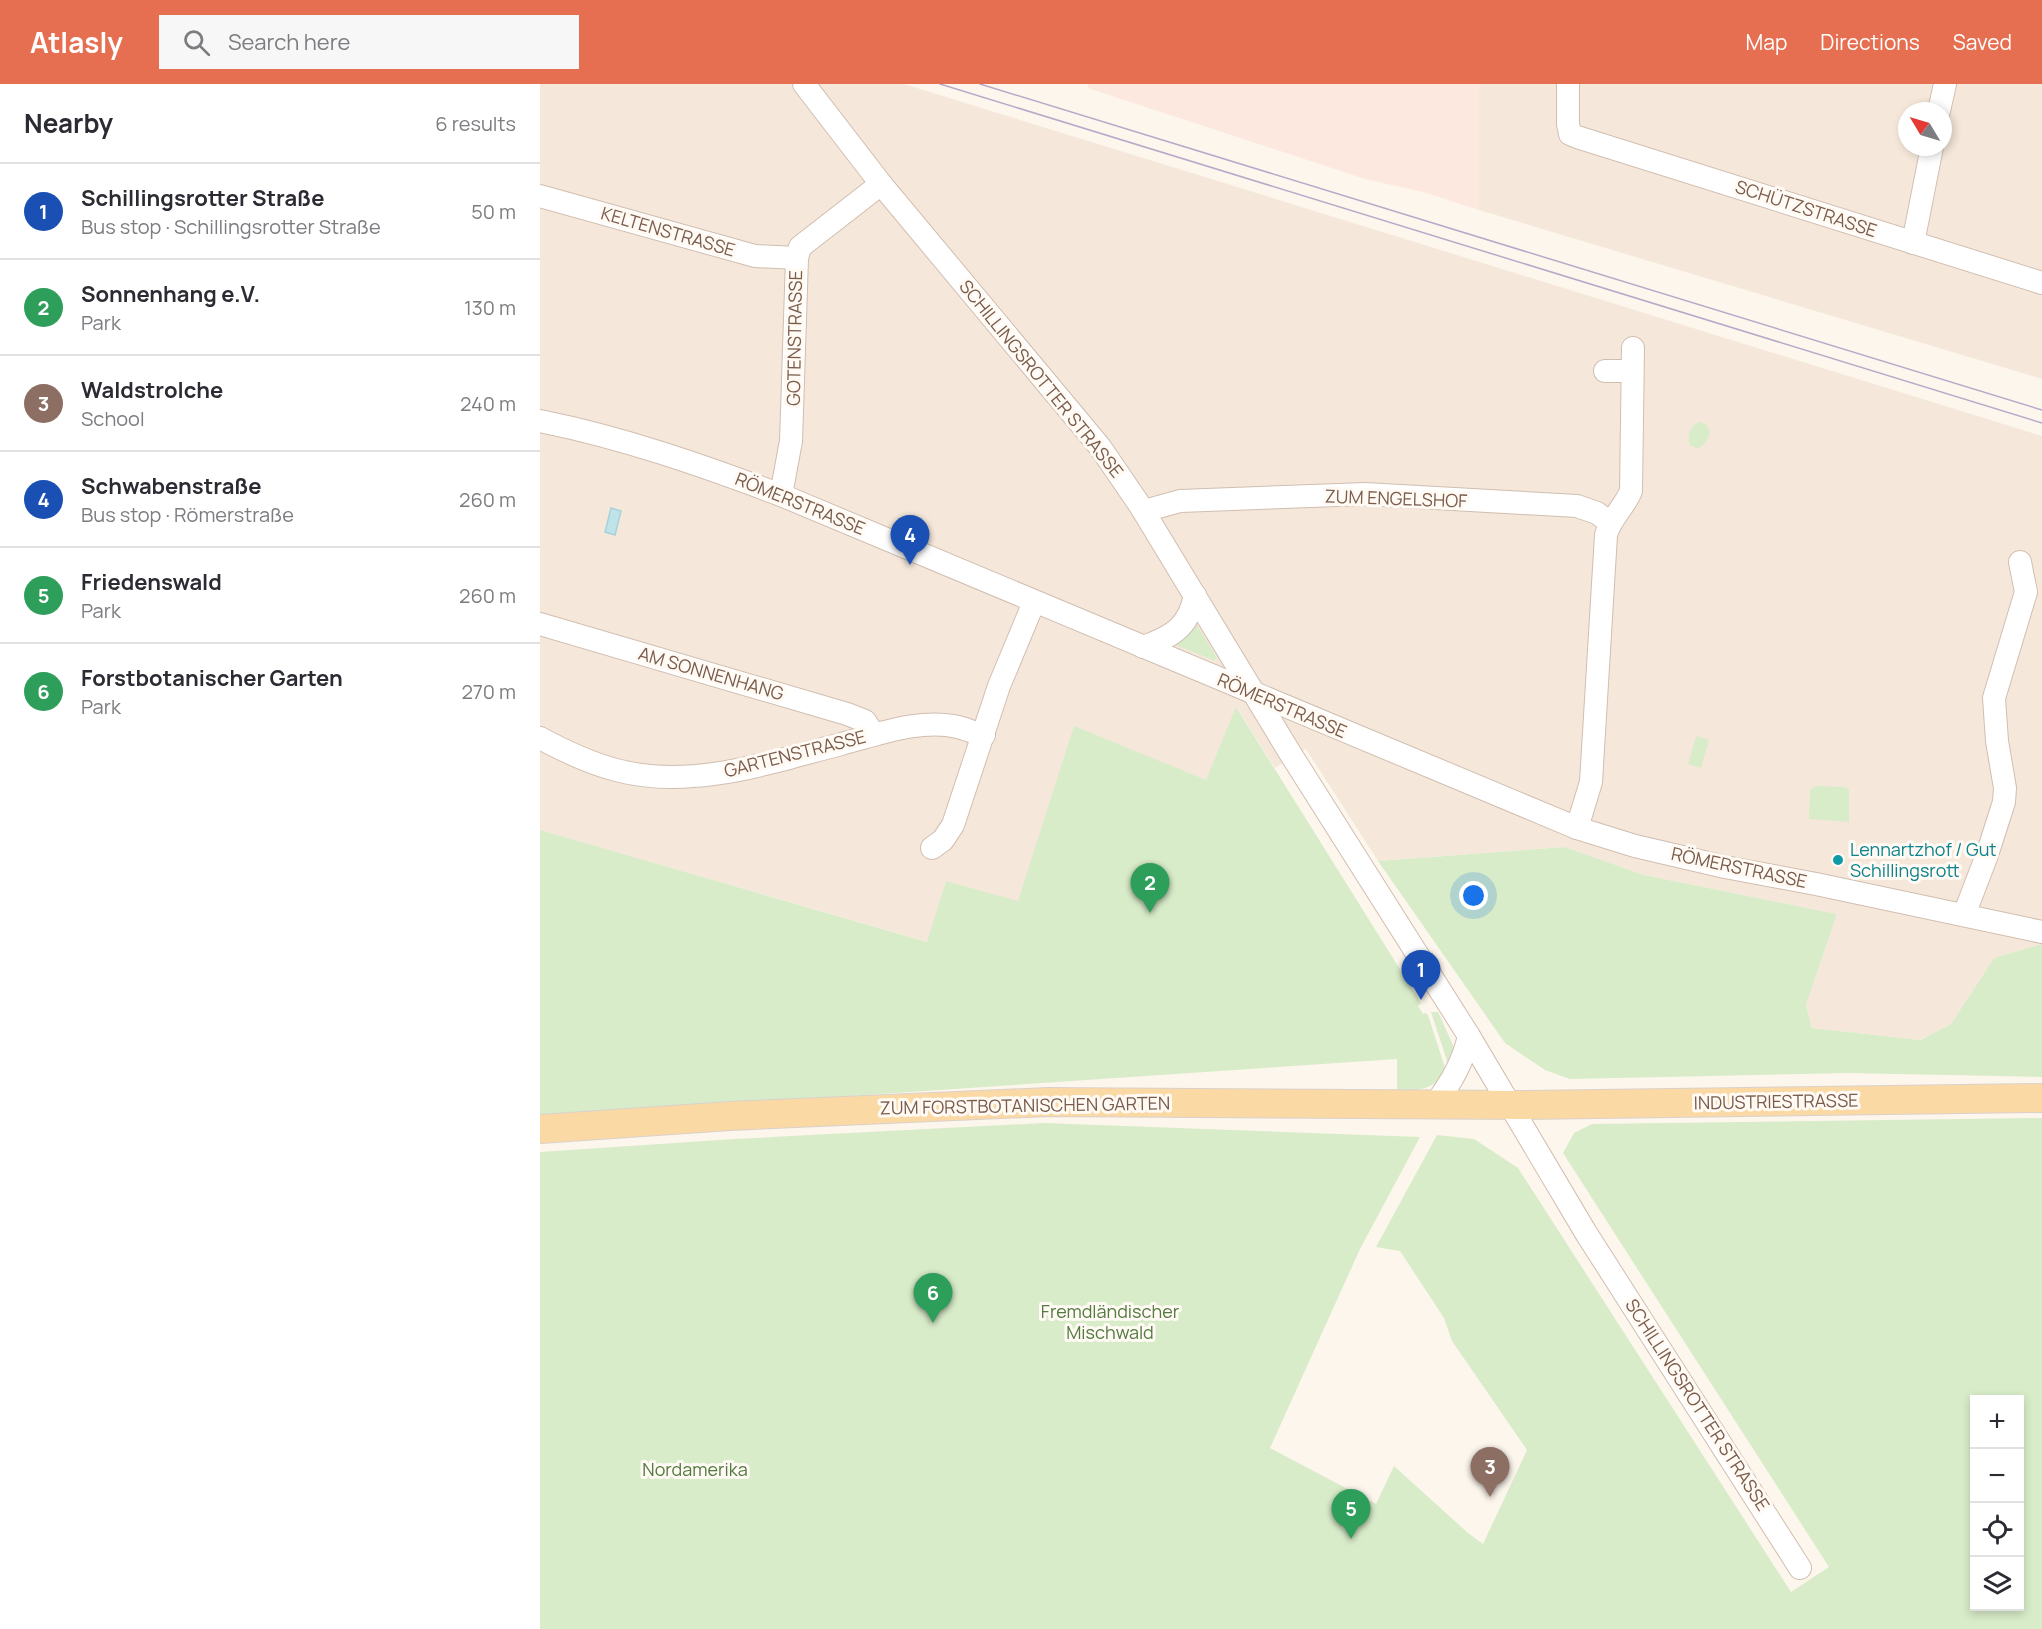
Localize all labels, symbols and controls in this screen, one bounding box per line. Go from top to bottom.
search box [159,15,579,69]
text: Atlasly [30,23,123,61]
icon: search [180,26,213,59]
text: Search here [228,27,350,57]
text: Map [1746,28,1787,56]
text: Directions [1820,28,1920,56]
text: Saved [1953,28,2012,56]
north arrow [1898,102,1952,156]
text: Nearby [24,105,113,141]
text: 6 results [435,110,516,137]
street label: SCHÜTZSTRASSE [1732,174,1880,242]
text: Schillingsrotter Straße [81,183,324,213]
text: 1 [39,198,48,225]
text: 50 m [471,198,516,225]
street label: KELTENSTRASSE [598,200,738,262]
text: Bus stop · Schillingsrotter Straße [81,213,381,240]
street label: GOTENSTRASSE [781,270,807,406]
street label: SCHILLINGSROTTER STRASSE [954,274,1129,482]
text: Sonnenhang e.V. [81,279,260,309]
text: 2 [38,294,49,321]
text: 130 m [464,294,516,321]
text: Park [81,309,121,336]
text: Waldstrolche [81,375,223,405]
text: 3 [38,390,49,417]
text: 240 m [460,390,516,417]
text: School [81,405,145,432]
street label: RÖMERSTRASSE [732,466,869,540]
text: Schwabenstraße [81,471,262,501]
street label: ZUM ENGELSHOF [1324,484,1468,512]
text: 4 [37,486,50,513]
text: 260 m [459,486,516,513]
text: Bus stop · Römerstraße [81,501,294,528]
pin: 4 [890,516,929,565]
text: Friedenswald [81,567,222,597]
text: 5 [38,582,49,609]
text: 260 m [459,582,516,609]
text: Park [81,597,121,624]
street label: AM SONNENHANG [636,641,787,705]
text: Forstbotanischer Garten [81,663,343,693]
street label: RÖMERSTRASSE [1214,667,1351,743]
text: 6 [37,678,50,705]
text: 270 m [461,678,516,705]
text: Park [81,693,121,720]
street label: GARTENSTRASSE [721,724,868,782]
place label: Lennartzhof / Gut Schillingsrott [1850,837,1997,882]
street label: RÖMERSTRASSE [1669,841,1809,893]
marker: Lennartzhof / Gut Schillingsrott [1831,853,1845,867]
pin: 2 [1130,864,1170,913]
your location [1459,881,1488,910]
pin: 1 [1402,950,1440,1000]
street label: INDUSTRIESTRASSE [1693,1088,1859,1114]
street label: ZUM FORSTBOTANISCHEN GARTEN [880,1090,1170,1120]
pin: 6 [914,1274,952,1323]
street label: SCHILLINGSROTTER STRASSE [1620,1294,1775,1515]
park label: Fremdländischer Mischwald [1041,1299,1180,1344]
map controls [1970,1395,2024,1611]
button: + [1970,1395,2024,1449]
pin: 3 [1470,1448,1510,1497]
button: − [1970,1449,2024,1503]
park label: Nordamerika [642,1457,748,1481]
pin: 5 [1332,1490,1370,1539]
button: locate [1970,1503,2024,1557]
button: layers [1970,1557,2024,1611]

